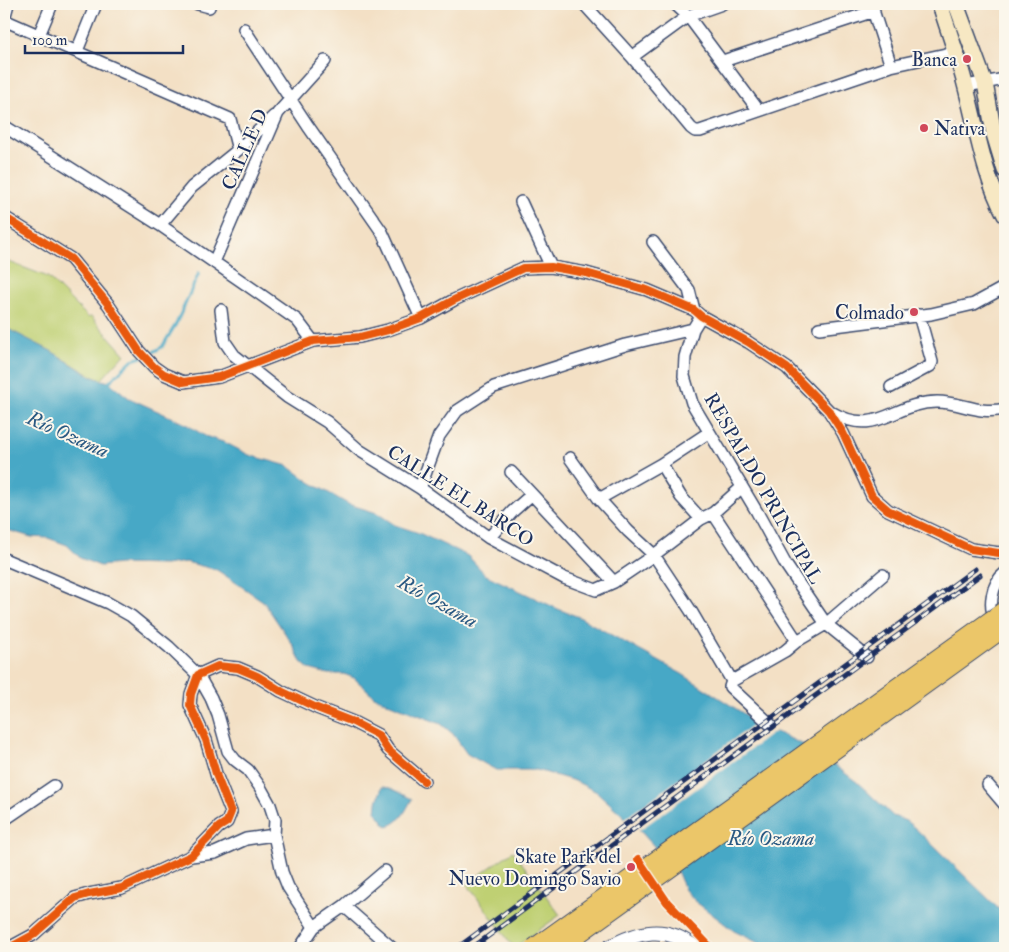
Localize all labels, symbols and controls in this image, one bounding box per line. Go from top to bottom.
scale bar [25,22,182,54]
text: 100 m [32,31,68,50]
place label: Banca [912,48,957,72]
marker: Banca [961,53,973,65]
street label: CALLE D [216,105,274,194]
place label: Nativa [934,117,986,141]
marker: Nativa [918,122,930,134]
place label: Colmado [835,301,904,325]
marker: Colmado [908,306,920,318]
street label: RESPALDO PRINCIPAL [699,389,828,588]
water label: Río Ozama [22,405,112,463]
street label: CALLE EL BARCO [383,440,538,552]
water label: Río Ozama [393,569,482,633]
water label: Río Ozama [727,826,814,851]
place label: Skate Park del Nuevo Domingo Savio [448,845,621,891]
marker: Skate Park del Nuevo Domingo Savio [625,861,637,873]

